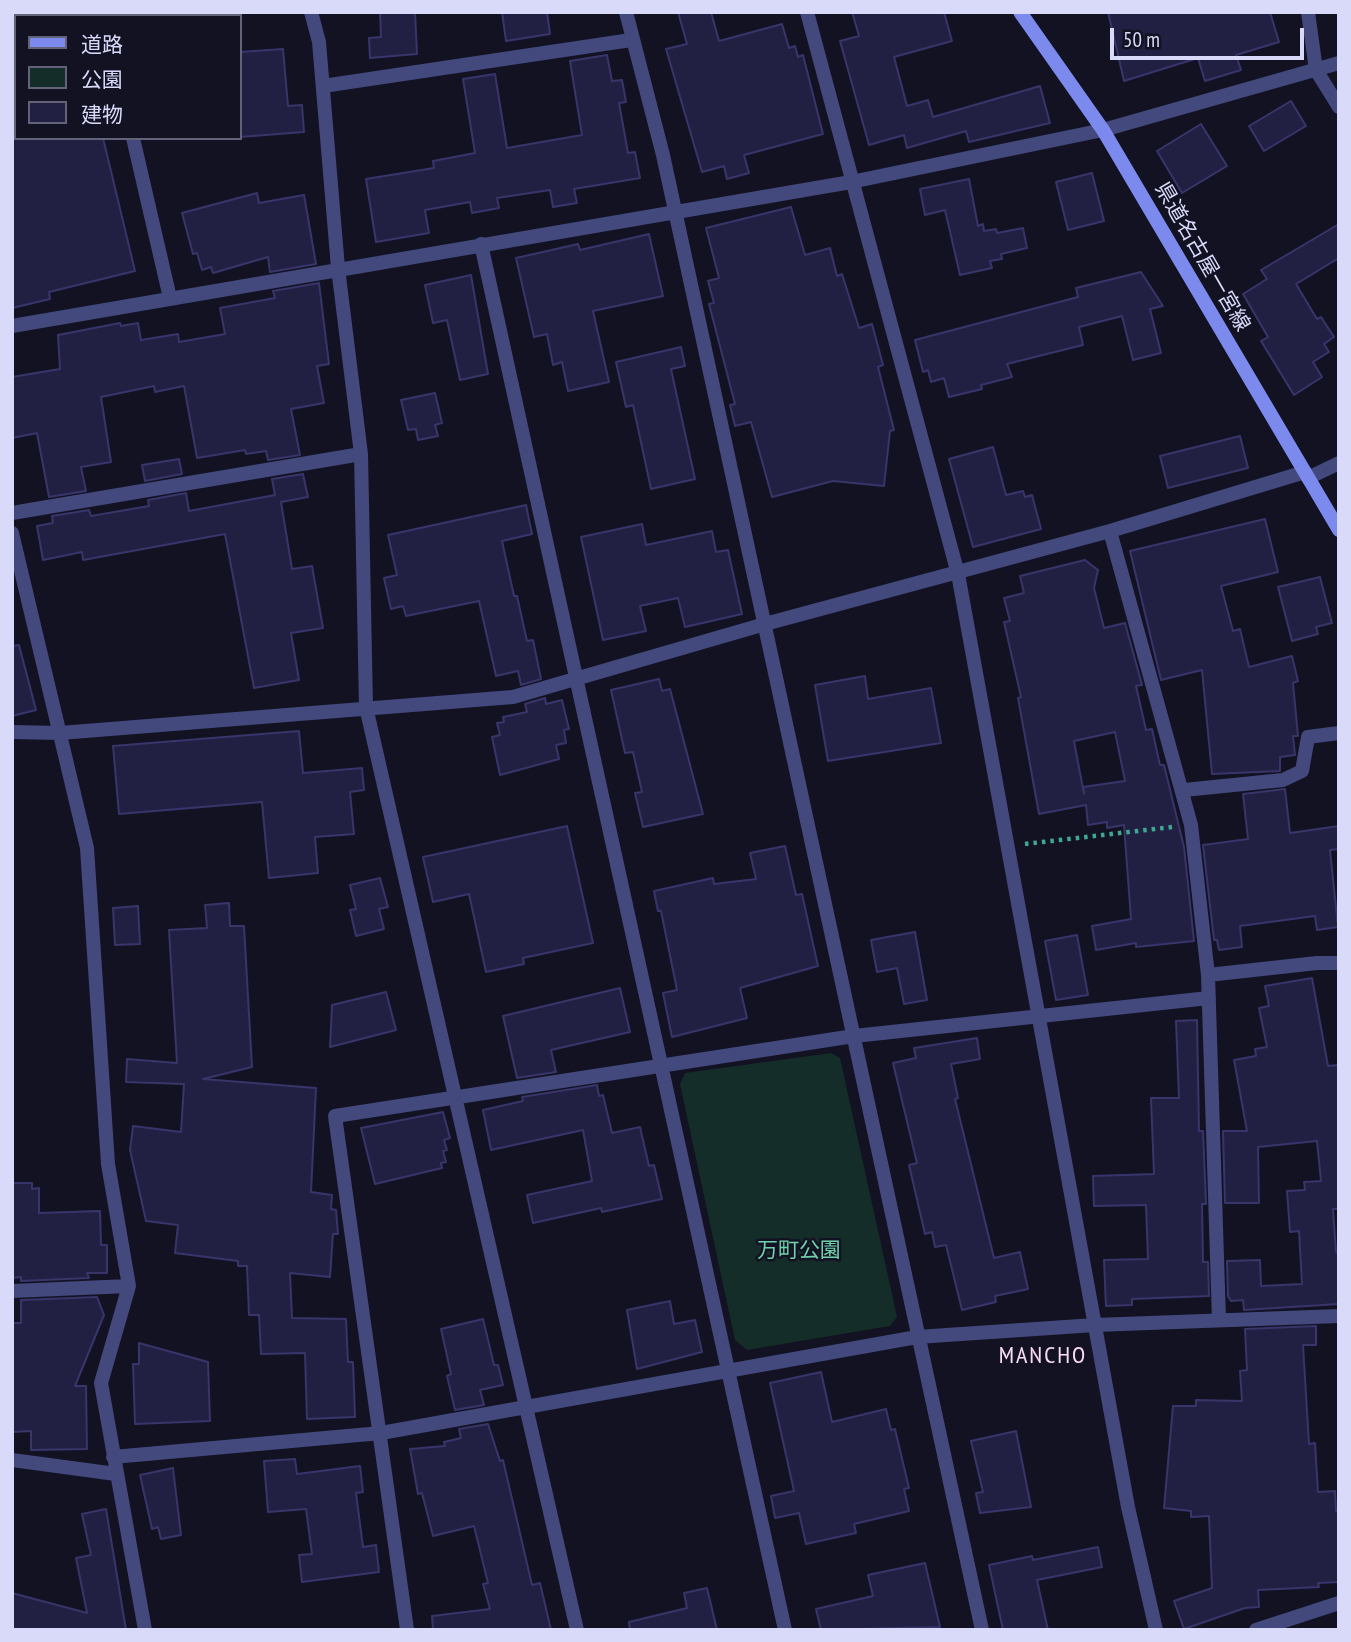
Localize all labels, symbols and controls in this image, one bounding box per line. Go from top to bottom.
legend [14,14,242,140]
scale bar [1113,14,1307,58]
text: 50 m [1123,26,1160,53]
text: 道路 [81,31,123,58]
text: 公園 [81,66,123,93]
text: 建物 [81,101,123,128]
street label: 県道名古屋一宮線 [1149,178,1255,336]
park label: 万町公園 [757,1238,841,1264]
district label: MANCHO [999,1342,1087,1370]

